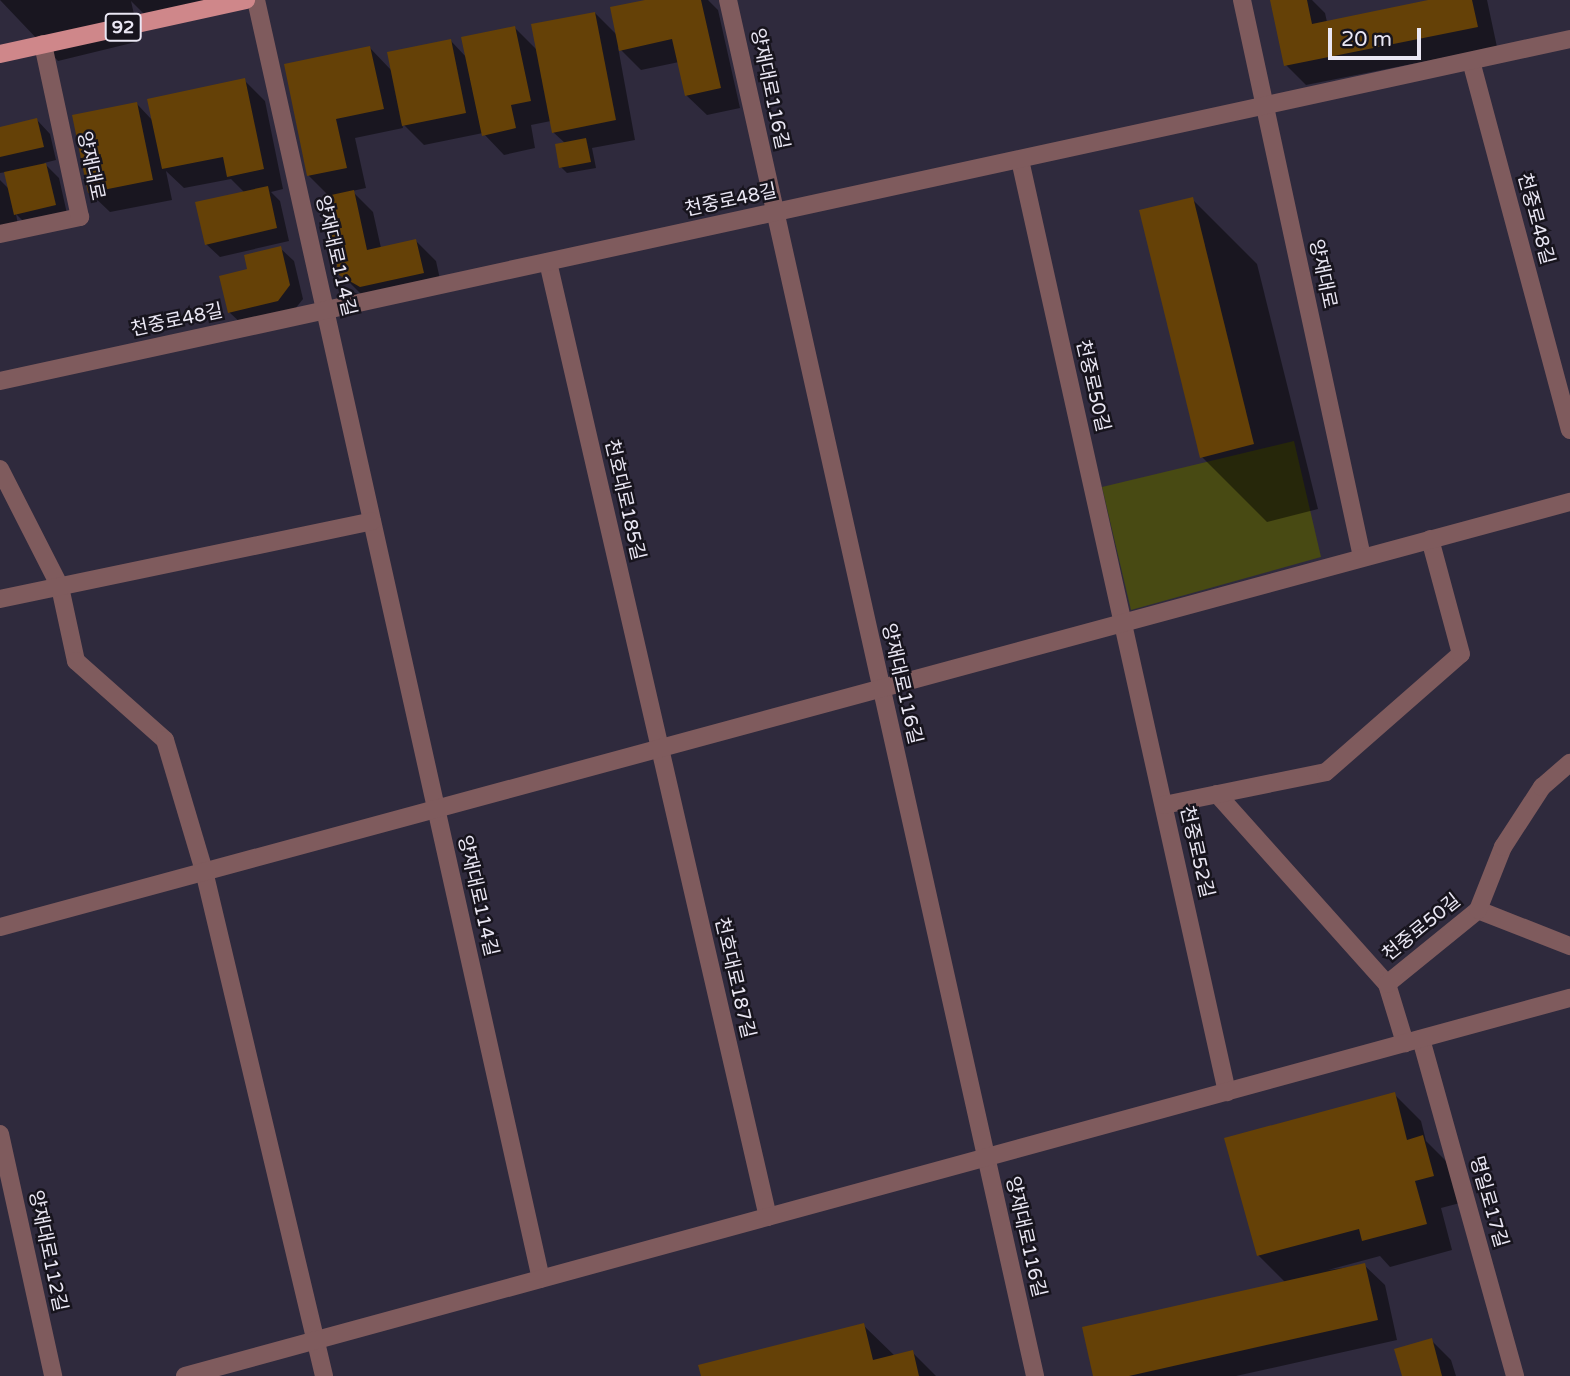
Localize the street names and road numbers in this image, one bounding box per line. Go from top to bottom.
road number: 92 [104,12,142,42]
street label: 양재대로116길 [745,26,793,152]
street label: 양재대로 [72,129,108,203]
street label: 천중로48길 [1512,171,1558,267]
street label: 천중로48길 [683,180,779,222]
street label: 양재대로114길 [310,193,360,319]
street label: 양재대로 [1304,237,1340,311]
street label: 천중로48길 [129,300,225,342]
street label: 천중로50길 [1070,338,1114,434]
street label: 천호대로185길 [599,437,649,563]
street label: 양재대로116길 [876,621,926,747]
street label: 천중로52길 [1174,804,1218,900]
street label: 양재대로114길 [452,833,502,959]
street label: 천중로50길 [1378,890,1466,966]
street label: 천호대로187길 [709,915,759,1041]
street label: 명일로17길 [1464,1154,1512,1250]
street label: 양재대로116길 [1000,1174,1050,1300]
street label: 양재대로112길 [23,1188,71,1314]

